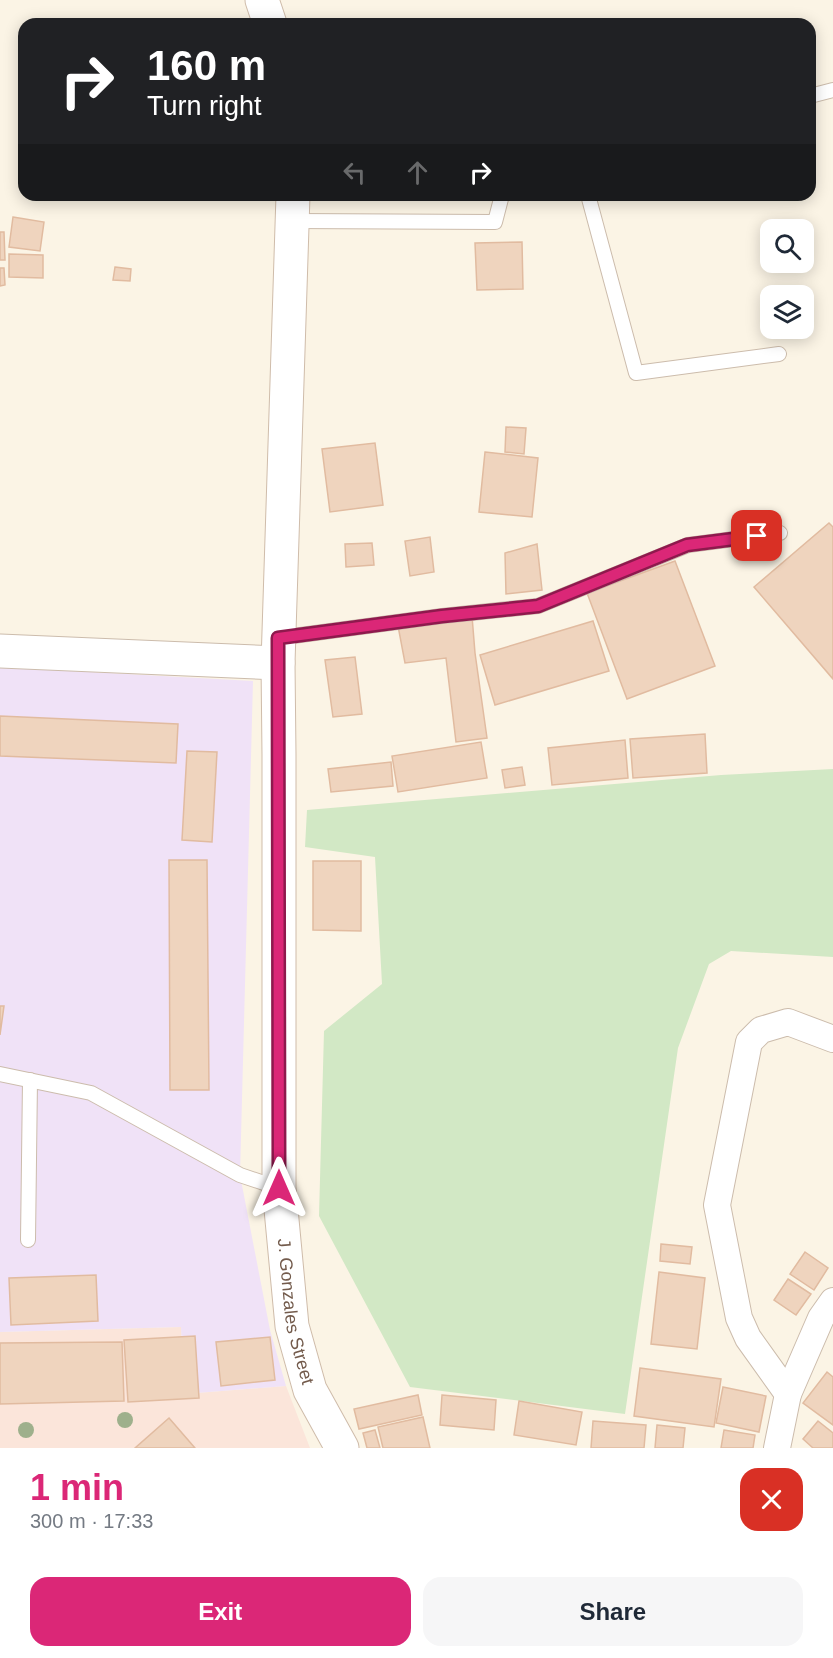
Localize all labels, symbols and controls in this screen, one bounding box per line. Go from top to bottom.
icon: right [48,42,126,120]
text: 160 m [147,42,266,89]
text: Turn right [147,91,262,121]
icon: left [338,156,371,189]
icon: ahead [401,156,434,189]
icon: right [464,156,497,189]
map controls [760,219,814,339]
button: search [760,219,814,273]
button: layers [760,285,814,339]
pin [731,510,782,561]
icon: arrive [740,519,773,552]
position arrow [247,1156,311,1220]
street label: J. Gonzales Street [274,1237,318,1387]
text: 1 min [30,1467,124,1508]
button: close [740,1468,803,1531]
text: 300 m · 17:33 [30,1510,153,1532]
button: Exit [30,1577,411,1646]
button: Share [423,1577,803,1646]

